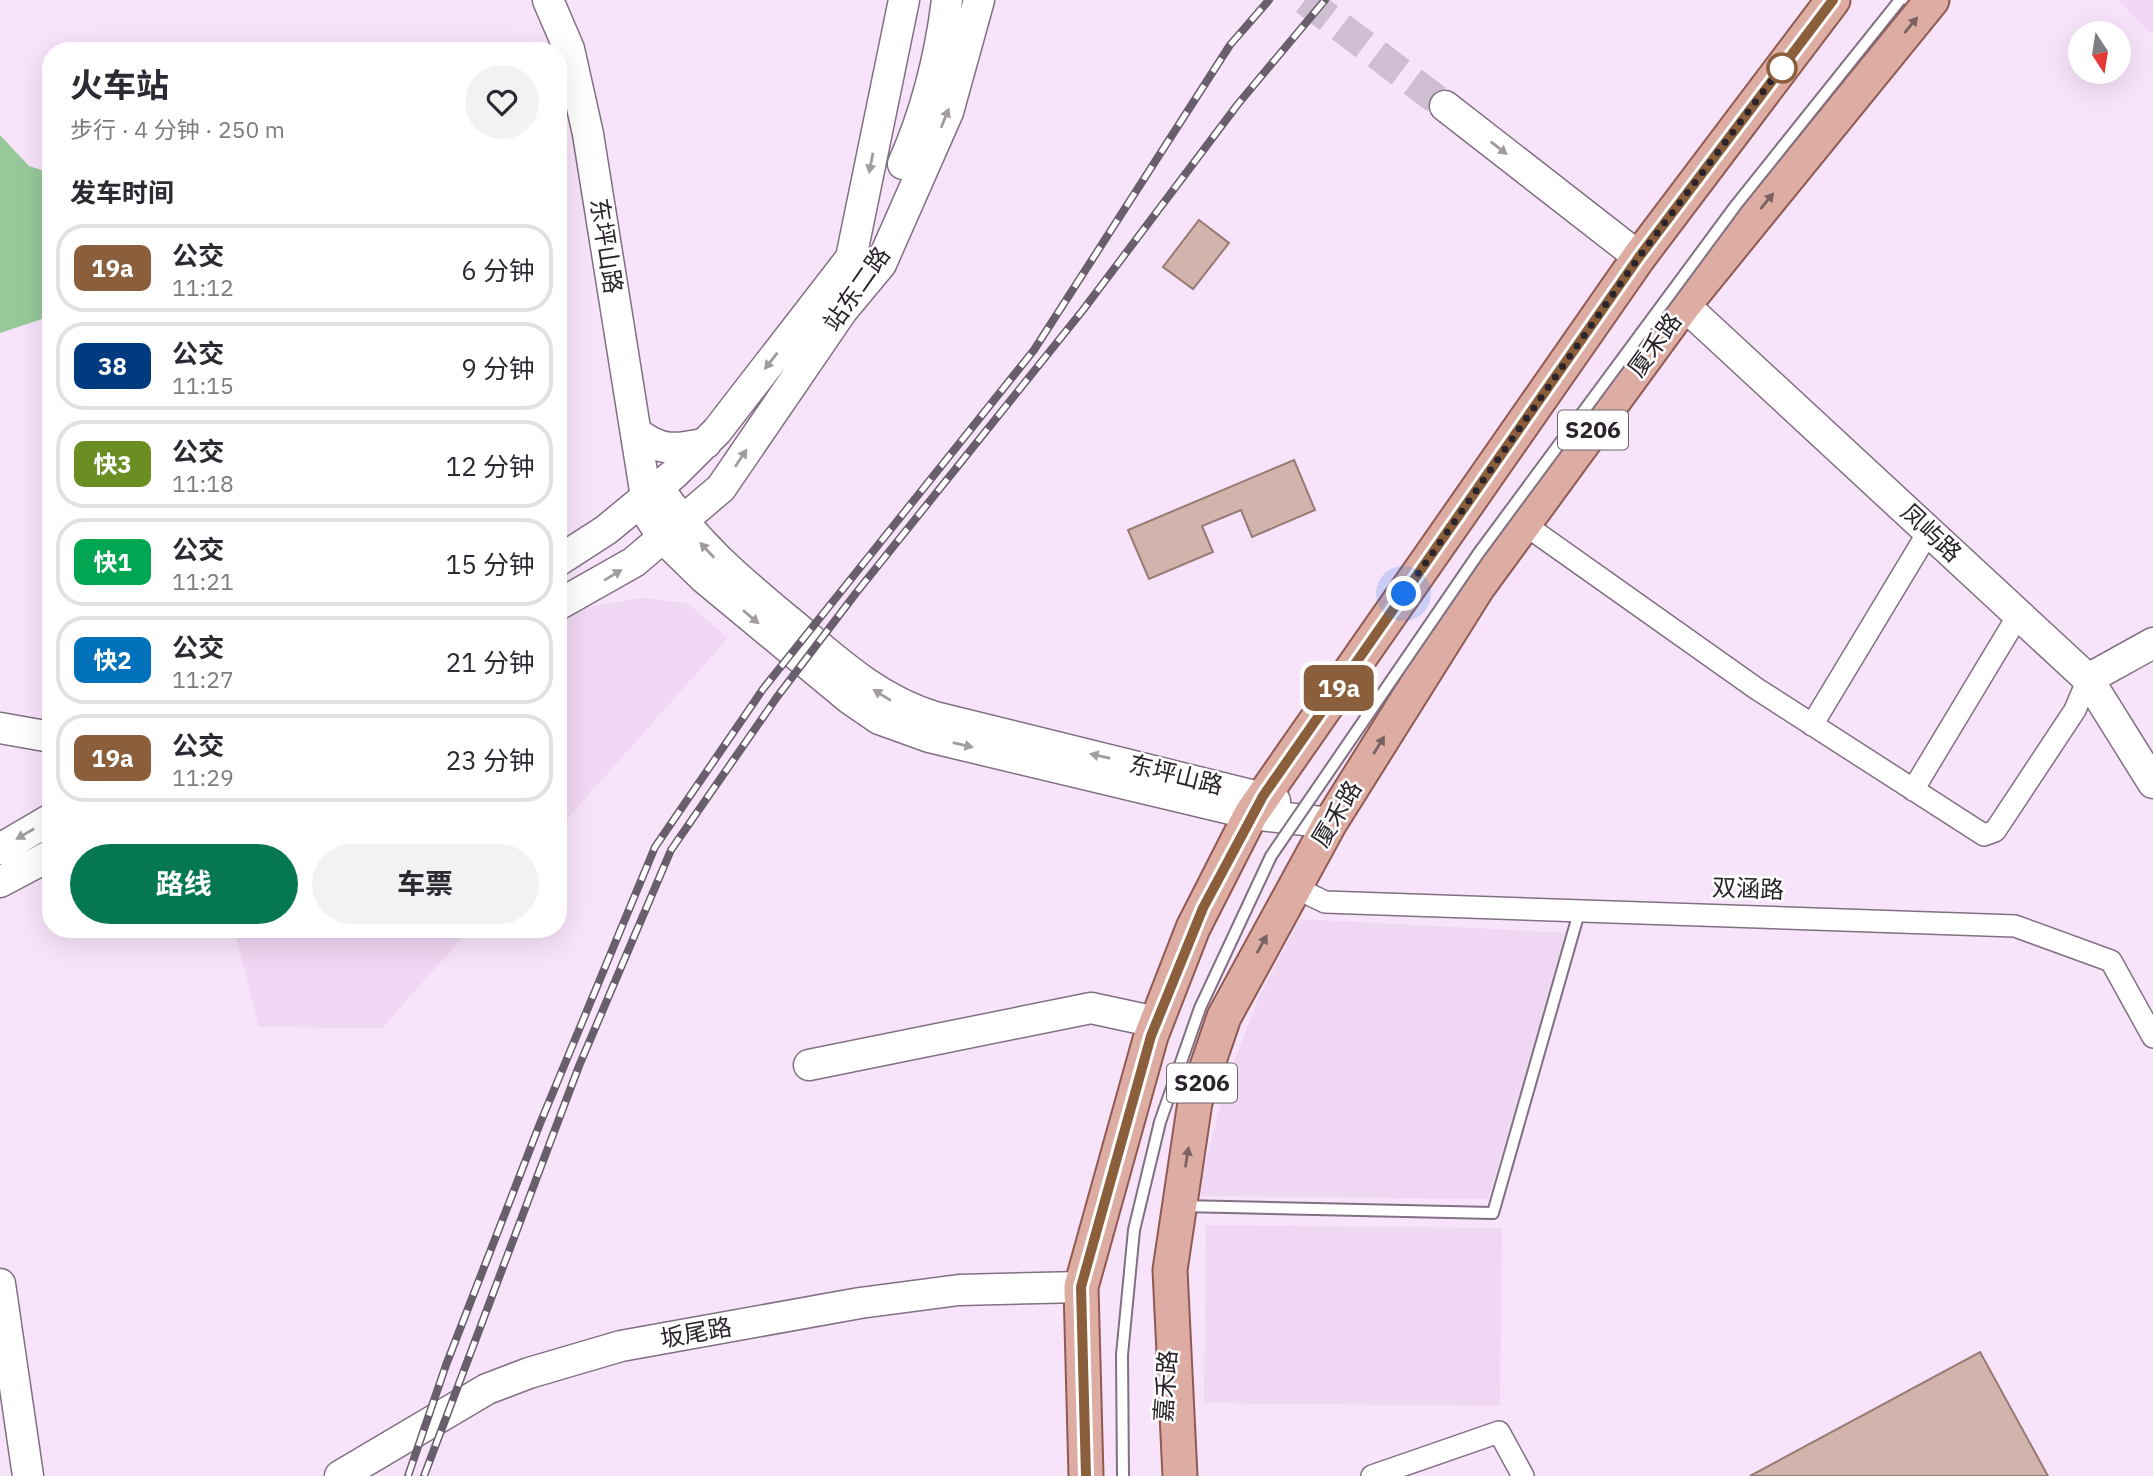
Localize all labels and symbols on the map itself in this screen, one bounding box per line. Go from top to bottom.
one-way arrow [1903,17,1918,34]
north arrow [2068,21,2132,84]
unlabelled marker [1767,53,1797,83]
one-way arrow [940,107,951,128]
one-way arrow [1489,140,1507,155]
one-way arrow [865,152,876,174]
one-way arrow [1759,193,1774,210]
street label: 东坪山路 [584,196,630,296]
street label: 站东二路 [816,240,897,337]
street label: 厦禾路 [1620,306,1688,383]
one-way arrow [765,352,779,370]
road number: S206 [1558,410,1628,450]
one-way arrow [734,449,748,467]
street label: 凤屿路 [1894,496,1969,569]
one-way arrow [699,541,715,559]
one-way arrow [603,568,622,581]
your location [1386,576,1421,611]
one-way arrow [742,610,760,625]
line badge: 19a [1299,665,1379,711]
one-way arrow [873,689,892,702]
one-way arrow [1373,735,1386,754]
one-way arrow [952,740,974,751]
street label: 东坪山路 [1126,747,1227,801]
one-way arrow [1089,750,1111,761]
street label: 厦禾路 [1304,774,1368,853]
one-way arrow [16,828,35,841]
street label: 双涵路 [1711,871,1785,905]
one-way arrow [1256,934,1268,953]
road number: S206 [1167,1064,1237,1102]
one-way arrow [1182,1145,1193,1167]
street label: 坂尾路 [658,1310,734,1354]
street label: 嘉禾路 [1147,1349,1183,1423]

